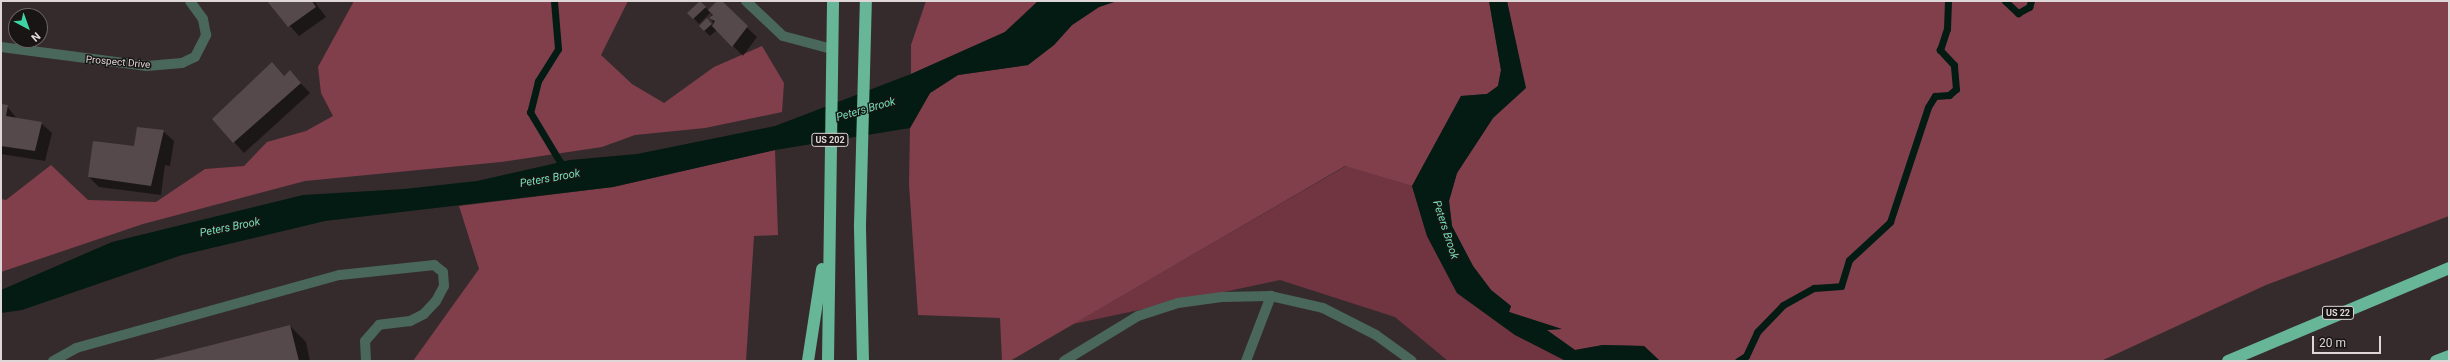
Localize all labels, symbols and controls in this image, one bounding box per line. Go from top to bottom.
north arrow [8,8,48,48]
text: N [28,29,43,44]
street label: Prospect Drive [85,53,151,71]
water label: Peters Brook [835,95,897,125]
road number: US 202 [811,133,849,147]
water label: Peters Brook [519,167,581,191]
water label: Peters Brook [1429,199,1461,261]
water label: Peters Brook [199,216,261,240]
road number: US 22 [2321,306,2355,320]
scale bar [2314,328,2383,354]
text: 20 m [2319,336,2346,350]

